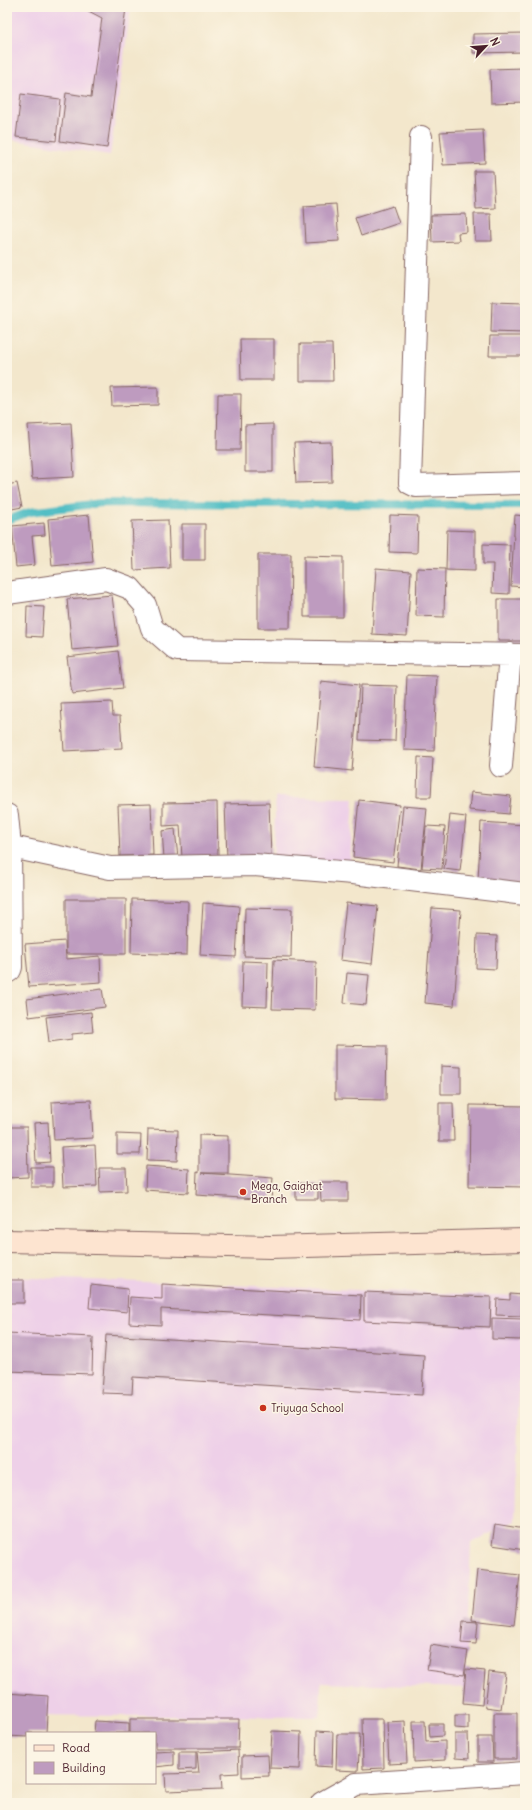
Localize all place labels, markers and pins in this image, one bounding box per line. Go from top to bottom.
place label: Mega, Gaighat Branch [251,1179,323,1206]
marker: Mega, Gaighat Branch [238,1187,248,1197]
place label: Triyuga School [271,1401,344,1415]
marker: Triyuga School [258,1403,268,1413]

